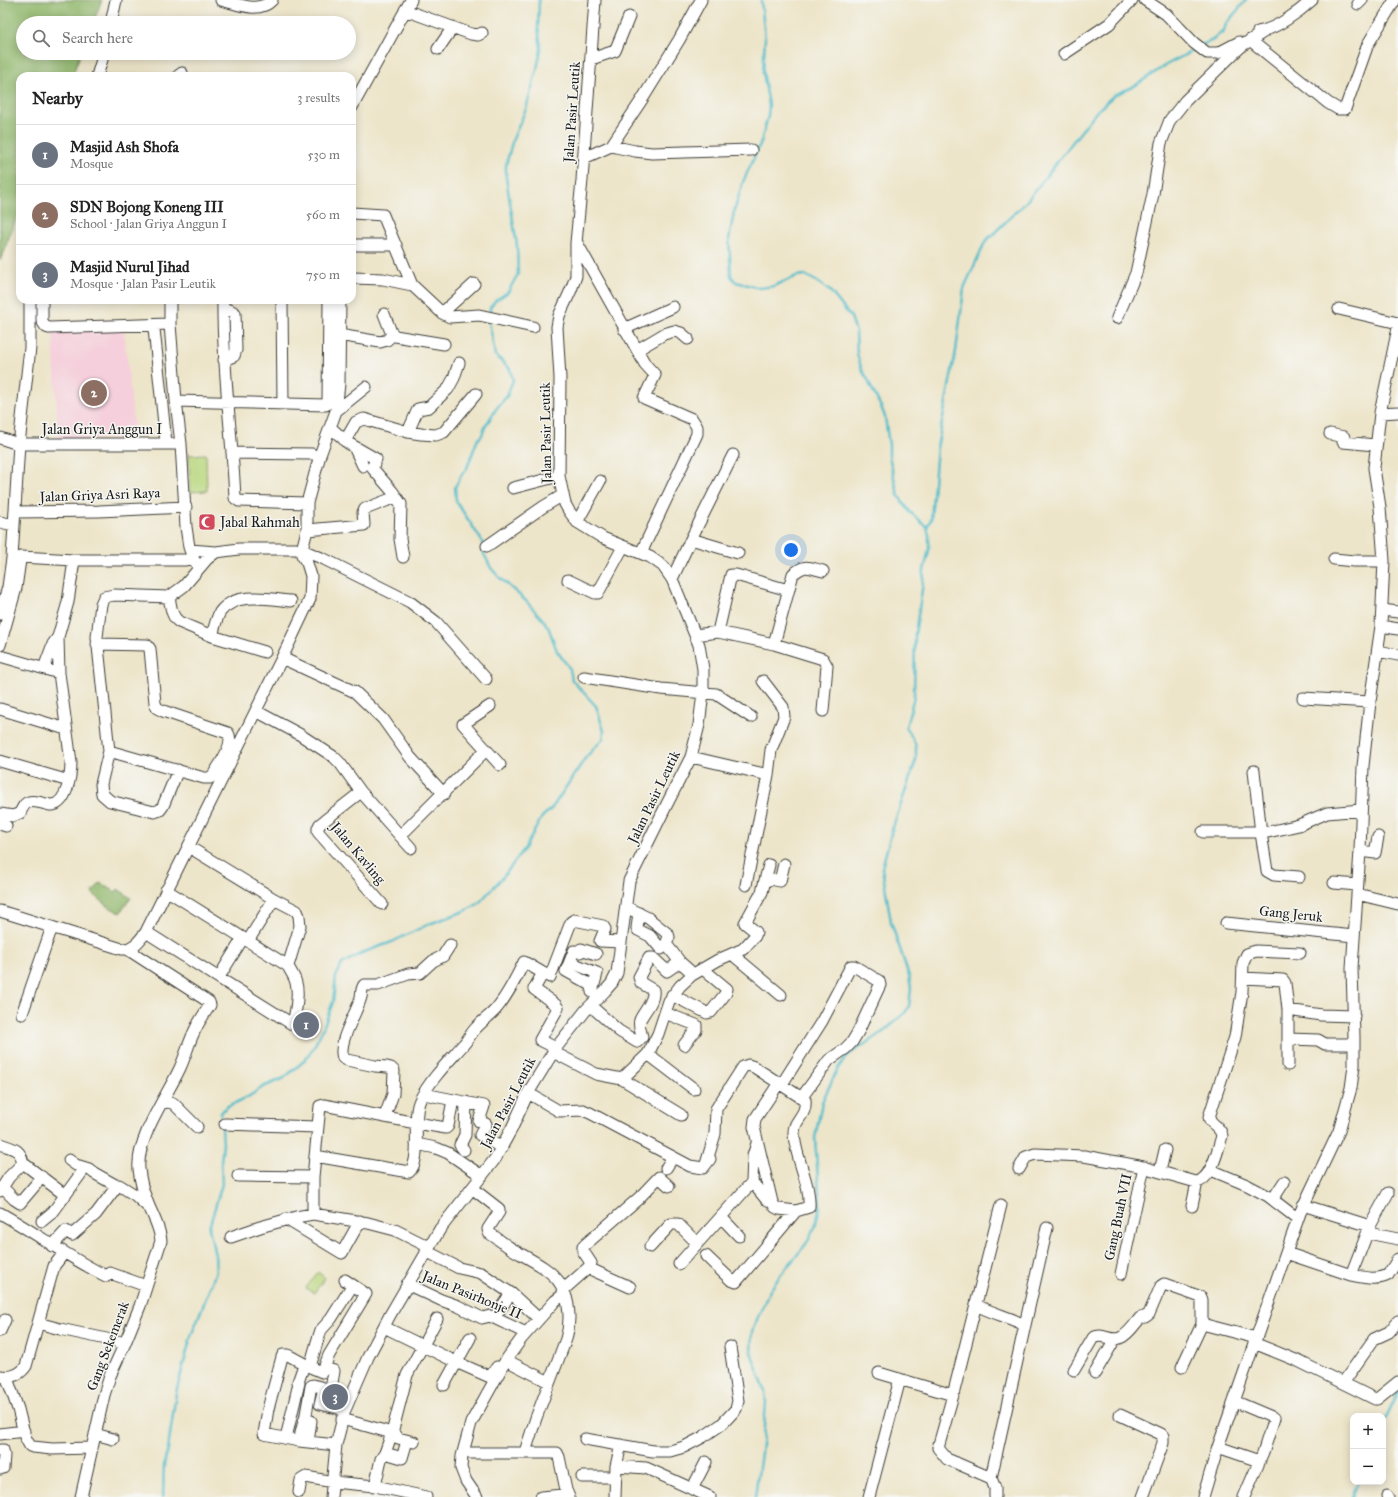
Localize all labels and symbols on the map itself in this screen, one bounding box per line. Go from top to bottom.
street label: Jalan Pasir Leutik [560,60,585,165]
pin: 2 [81,378,107,408]
street label: Jalan Pasir Leutik [537,382,556,486]
street label: Jalan Griya Anggun I [40,421,162,439]
street label: Jalan Griya Asri Raya [37,484,161,507]
mosque icon: Jabal Rahmah [197,512,217,532]
place label: Jabal Rahmah [218,514,300,532]
your location [781,540,801,560]
street label: Jalan Pasir Leutik [623,747,685,849]
street label: Jalan Kavling [325,817,389,888]
street label: Gang Jeruk [1258,902,1324,927]
pin: 1 [293,1010,319,1040]
street label: Jalan Pasir Leutik [476,1054,540,1154]
street label: Gang Buah VII [1100,1172,1136,1262]
street label: Jalan Pasirhonje II [417,1267,524,1324]
street label: Gang Sekemerak [83,1298,133,1393]
pin: 3 [322,1382,348,1412]

